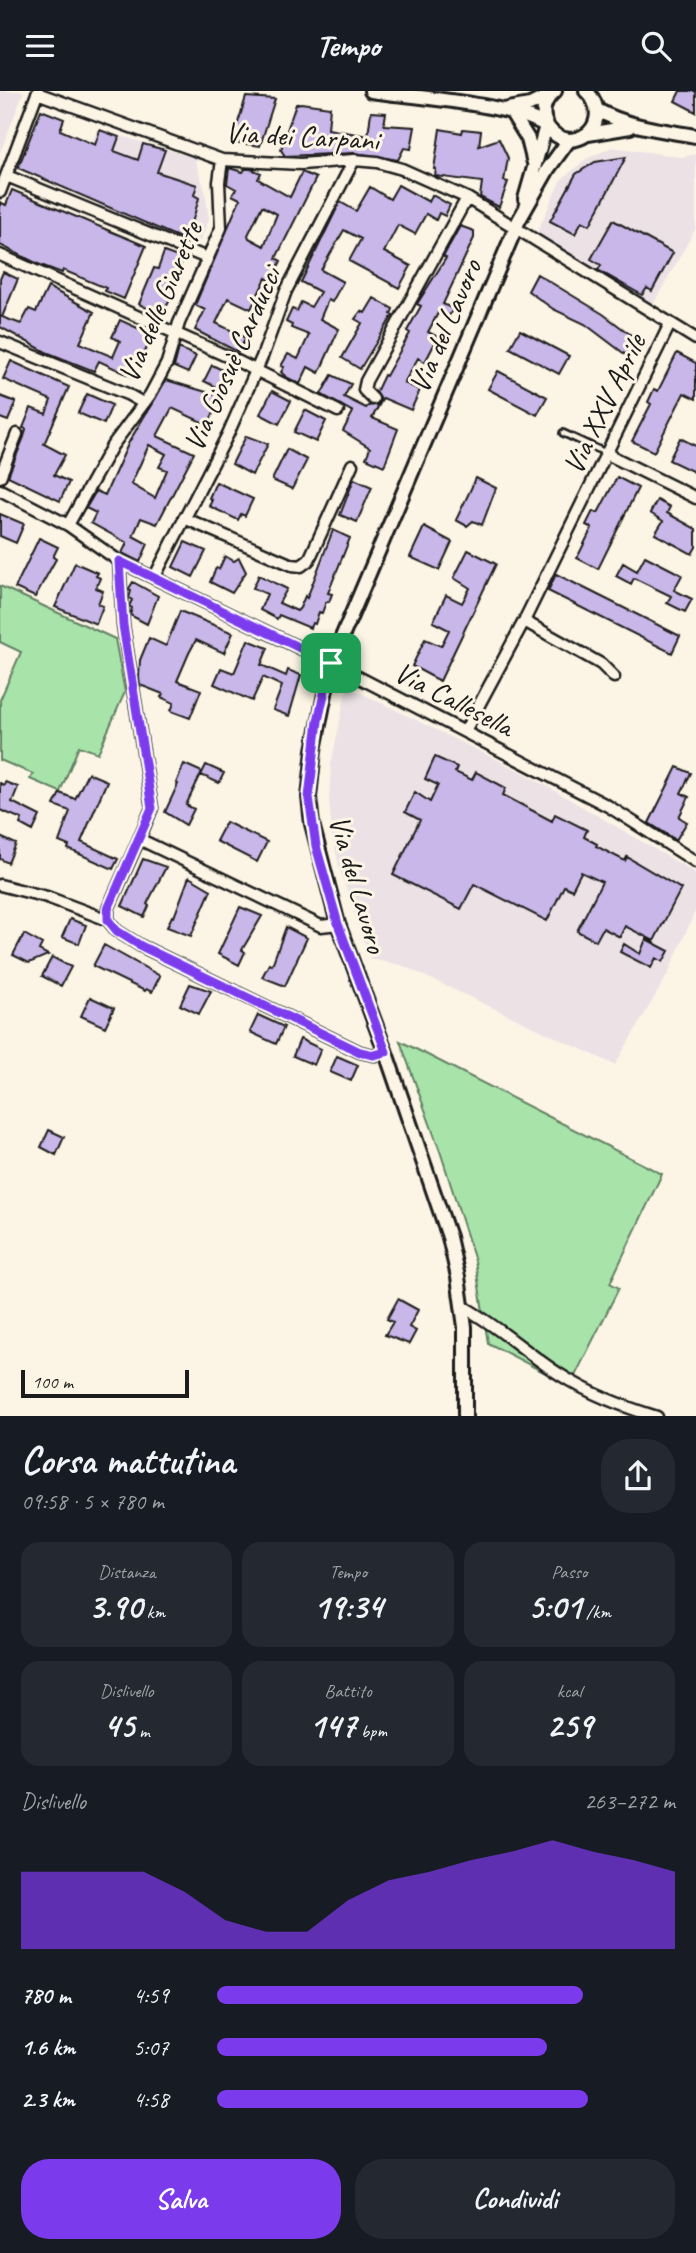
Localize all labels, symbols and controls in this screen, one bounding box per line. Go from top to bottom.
text: Tempo [316,25,380,66]
icon: menu [21,27,59,65]
icon: search [637,27,675,65]
street label: Via dei Carpani [224,113,383,159]
street label: Via delle Giarette [109,214,212,388]
street label: Via del Lavoro [400,252,491,398]
street label: Via Giosuè Carducci [174,258,291,457]
street label: Via XXV Aprile [554,326,655,480]
pin [301,633,361,693]
icon: arrive [312,644,350,682]
street label: Via Callesella [388,653,522,746]
street label: Via del Lavoro [320,811,396,958]
scale bar [21,1367,189,1399]
text: 100 m [32,1370,73,1394]
text: Corsa mattutina [21,1437,235,1484]
button: share [601,1439,675,1513]
text: 09:58 · 5 × 780 m [21,1487,164,1516]
text: Distanza [98,1560,155,1584]
text: Tempo [329,1560,367,1584]
text: Passo [551,1560,587,1584]
text: 3.90 [88,1584,142,1629]
text: 19:34 [313,1584,383,1629]
text: 5:01 [528,1584,581,1629]
text: km [142,1600,165,1624]
text: /km [581,1600,611,1624]
text: Dislivello [100,1679,153,1703]
text: Battito [324,1679,372,1703]
text: kcal [557,1679,582,1703]
text: 45 [104,1703,135,1748]
text: 147 [309,1703,356,1748]
text: 259 [546,1703,592,1748]
text: m [135,1719,150,1743]
text: bpm [356,1719,387,1743]
text: Dislivello [21,1787,86,1816]
text: 263–272 m [584,1787,675,1816]
text: 780 m [21,1981,71,2010]
text: 4:59 [133,1981,169,2010]
text: 1.6 km [21,2033,75,2062]
text: 5:07 [133,2033,169,2062]
text: 2.3 km [21,2085,75,2114]
text: 4:58 [133,2085,169,2114]
button: Salva [21,2159,341,2239]
button: Condividi [355,2159,675,2239]

